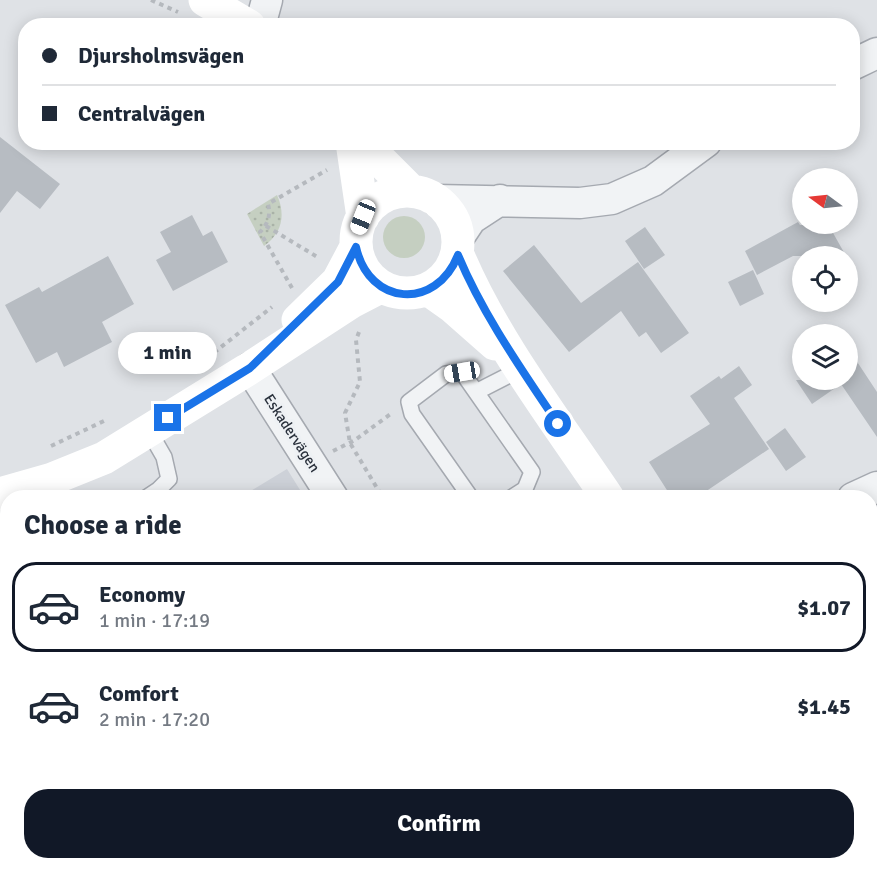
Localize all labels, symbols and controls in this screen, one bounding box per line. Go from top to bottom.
text: Djursholmsvägen [78,42,244,69]
text: Centralvägen [78,100,205,127]
north arrow [792,168,858,234]
map controls [792,168,858,390]
car [348,197,378,237]
button: locate [792,246,858,312]
button: layers [792,324,858,390]
callout: 1 min [118,331,218,373]
text: 1 min [143,340,192,365]
car [443,360,481,384]
street label: Eskadervägen [260,391,324,475]
route end [154,404,181,431]
route start [544,410,571,437]
text: Choose a ride [24,509,182,542]
icon: car [27,580,81,634]
text: Economy [99,581,185,608]
text: $1.07 [797,594,851,621]
text: 1 min · 17:19 [99,608,210,633]
icon: car [27,679,81,733]
text: Comfort [99,680,179,707]
text: $1.45 [797,693,851,720]
text: 2 min · 17:20 [99,707,210,732]
button: Confirm [24,789,854,858]

